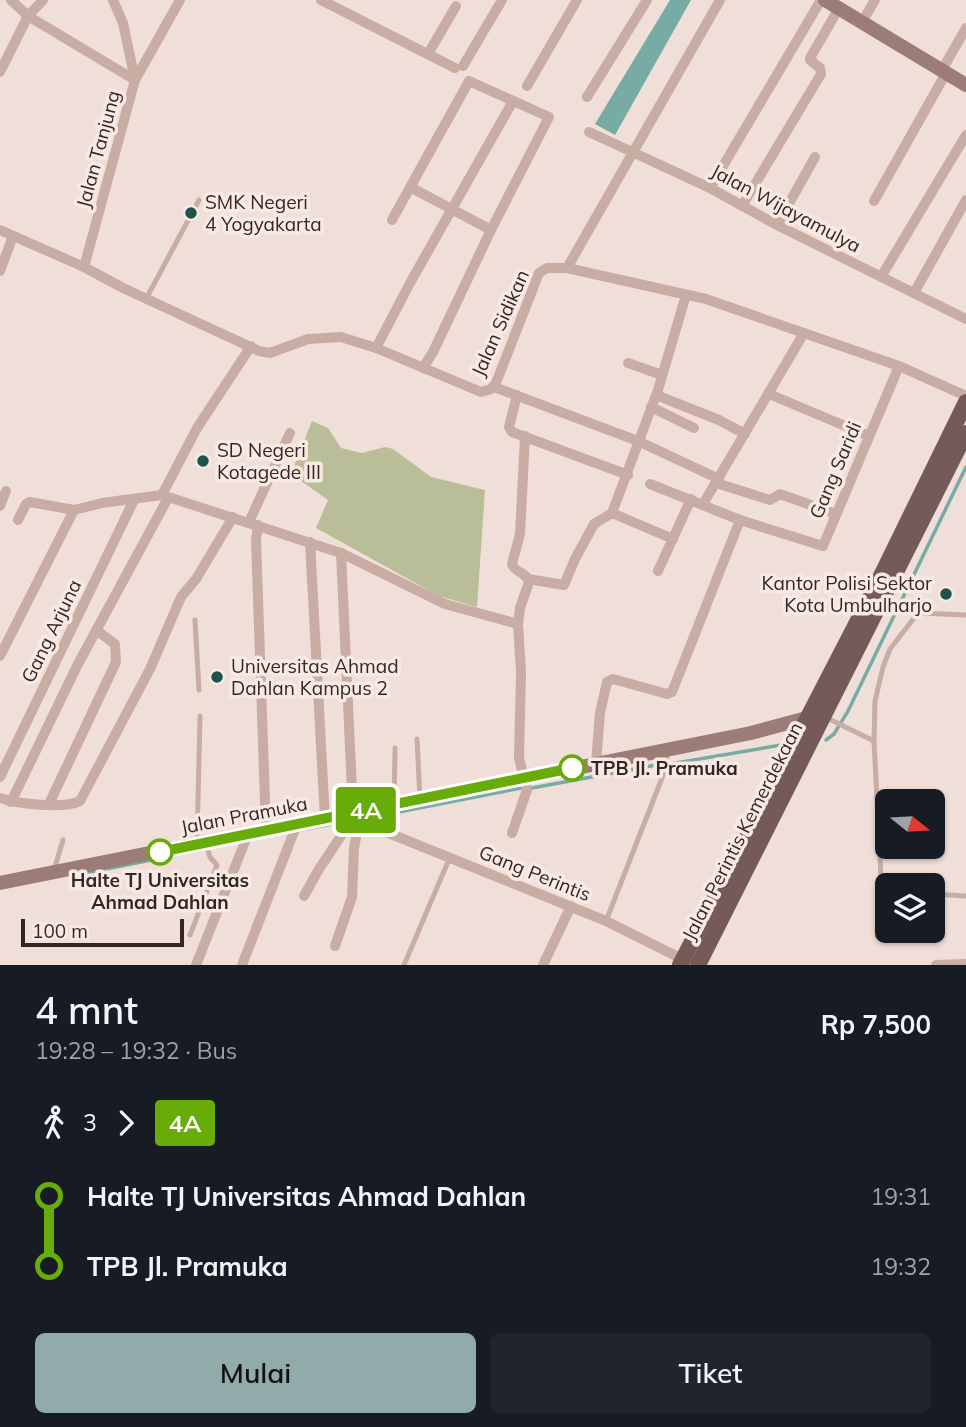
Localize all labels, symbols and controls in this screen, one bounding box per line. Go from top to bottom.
street label: Jalan Tanjung [71,88,125,210]
street label: Jalan Wijayamulya [707,158,865,258]
place label: SMK Negeri 4 Yogyakarta [205,190,322,236]
marker: SMK Negeri 4 Yogyakarta [183,205,199,221]
street label: Jalan Sidikan [466,266,534,380]
street label: Gang Saridi [804,418,866,522]
place label: SD Negeri Kotagede III [217,438,321,484]
marker: SD Negeri Kotagede III [195,453,211,469]
place label: Kantor Polisi Sektor Kota Umbulharjo [761,571,932,617]
street label: Gang Arjuna [16,576,86,686]
marker: Kantor Polisi Sektor Kota Umbulharjo [938,586,954,602]
place label: Universitas Ahmad Dahlan Kampus 2 [231,654,399,700]
marker: Universitas Ahmad Dahlan Kampus 2 [209,669,225,685]
street label: Jalan Perintis Kemerdekaan [677,718,807,944]
marker: TPB Jl. Pramuka [559,755,585,781]
place label: TPB Jl. Pramuka [591,756,738,780]
line badge: 4A [334,787,398,833]
north arrow [875,789,945,859]
map controls [875,789,945,943]
street label: Jalan Pramuka [178,791,310,839]
text: 4A [350,795,382,825]
marker: Halte TJ Universitas Ahmad Dahlan [147,839,173,865]
street label: Gang Perintis [476,840,594,906]
place label: Halte TJ Universitas Ahmad Dahlan [71,868,249,914]
button: layers [875,873,945,943]
scale bar [21,916,184,948]
text: 100 m [32,919,88,943]
text: 4 mnt [35,986,138,1034]
text: Rp 7,500 [821,1008,931,1041]
text: 19:28 – 19:32 · Bus [35,1036,237,1065]
icon: walk [35,1104,73,1142]
icon: forward [107,1104,145,1142]
text: 3 [83,1108,97,1137]
text: 4A [169,1108,201,1138]
text: Halte TJ Universitas Ahmad Dahlan [87,1180,526,1213]
text: 19:31 [871,1182,931,1211]
text: TPB Jl. Pramuka [87,1250,288,1283]
text: 19:32 [871,1252,931,1281]
button: Mulai [35,1333,476,1413]
button: Tiket [490,1333,931,1413]

